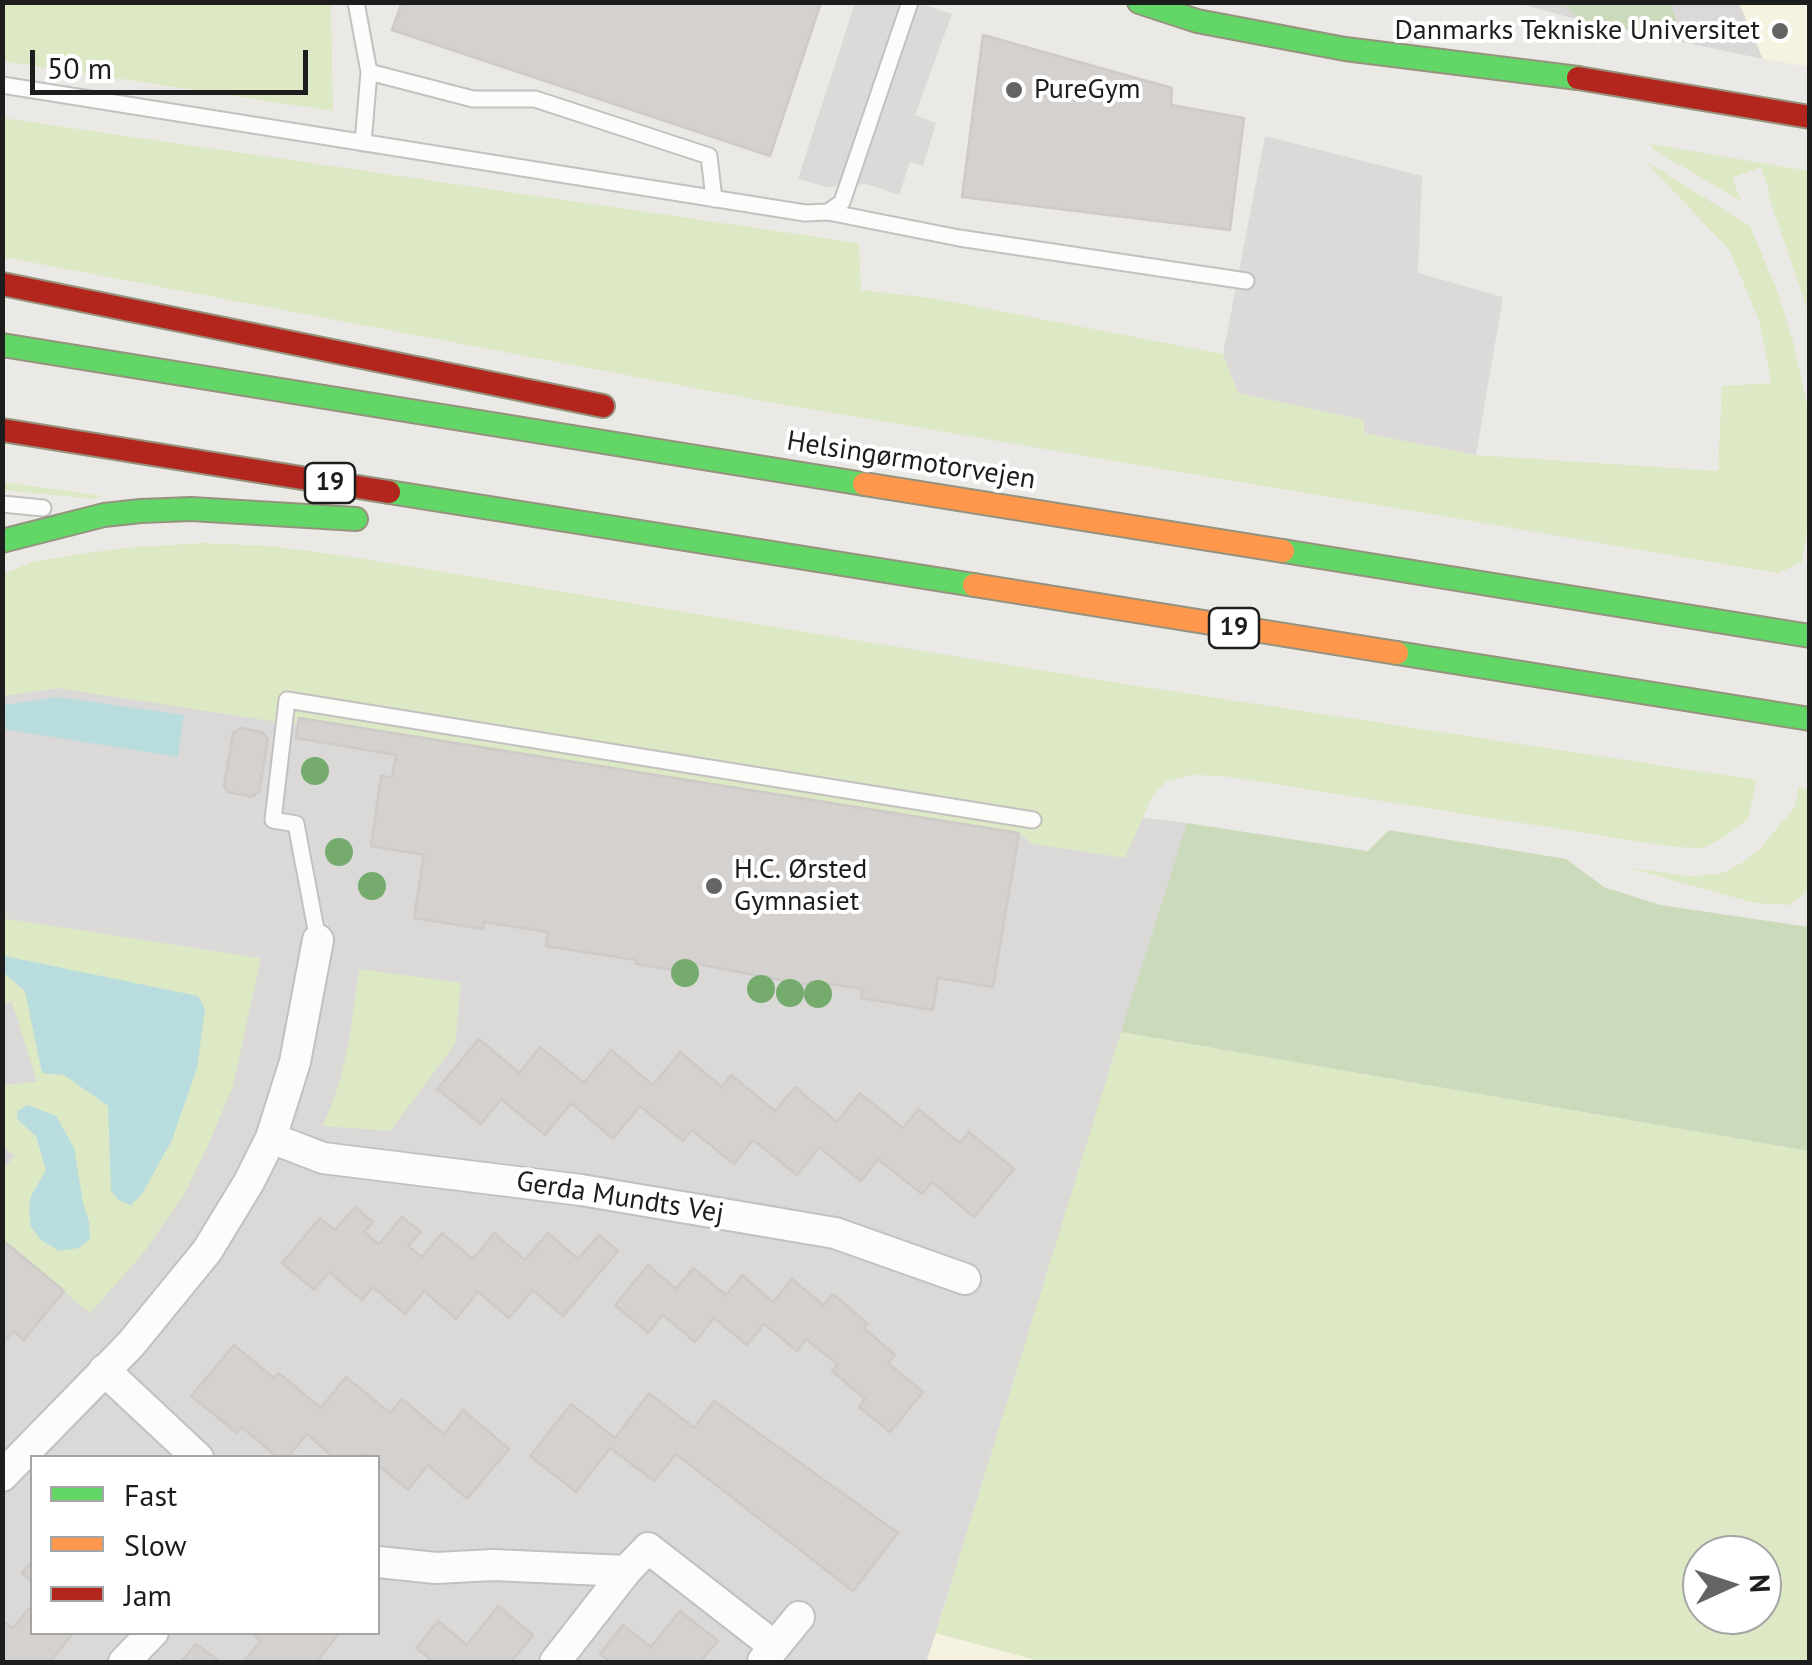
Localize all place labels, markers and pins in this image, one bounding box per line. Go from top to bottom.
place label: Danmarks Tekniske Universitet [1394,14,1760,48]
marker: Danmarks Tekniske Universitet [1769,20,1791,42]
place label: PureGym [1034,73,1140,107]
marker: PureGym [1003,79,1025,101]
place label: H.C. Ørsted Gymnasiet [734,853,867,919]
marker: H.C. Ørsted Gymnasiet [703,875,725,897]

